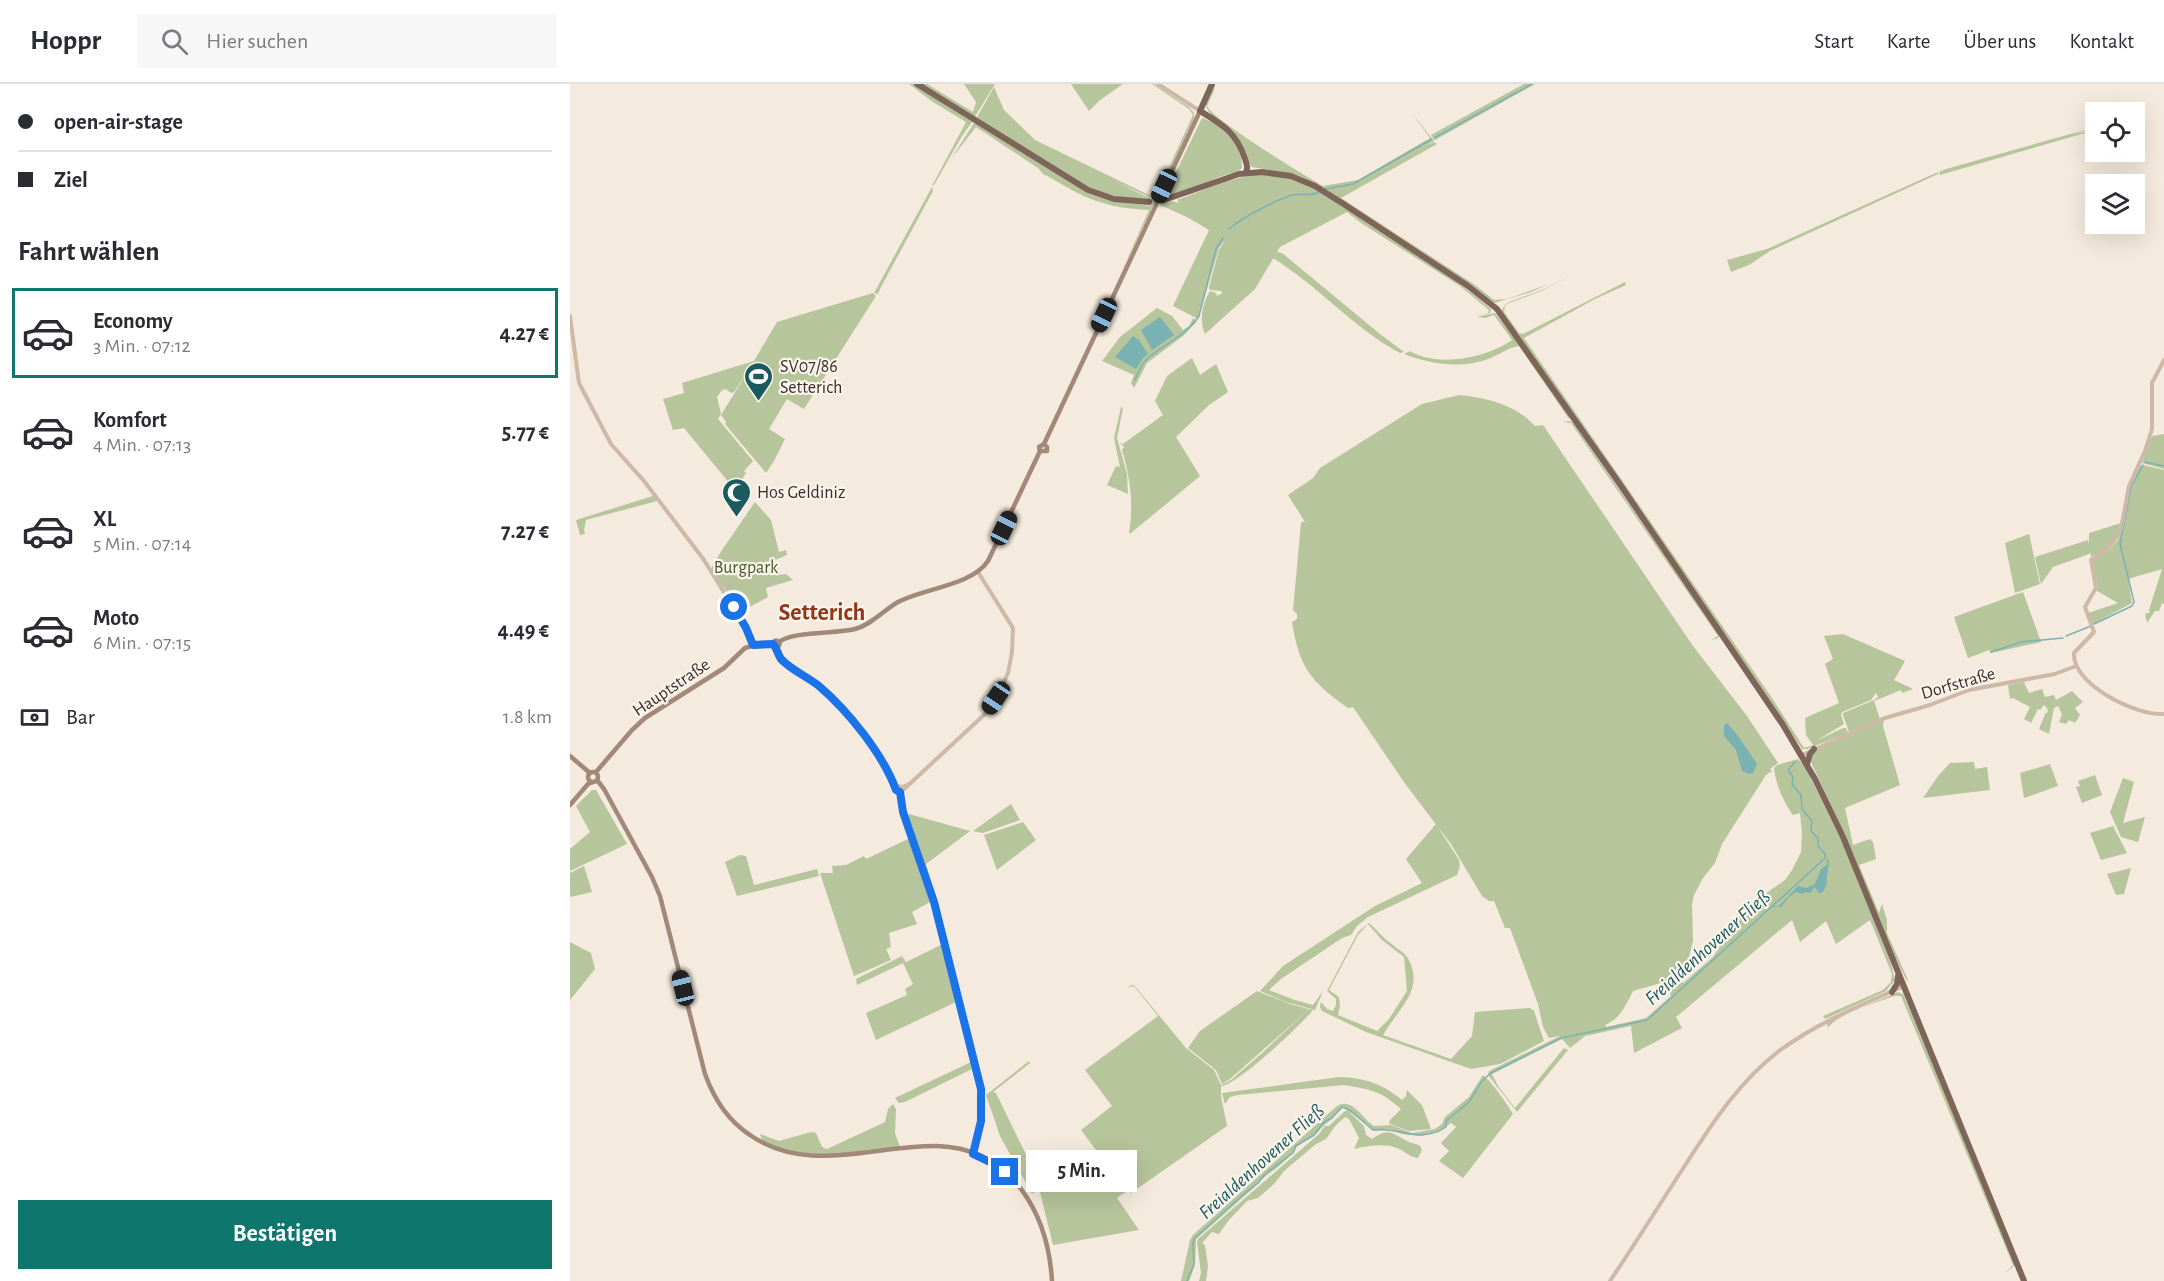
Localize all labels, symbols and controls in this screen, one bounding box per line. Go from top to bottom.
search box [137,14,557,68]
icon: search [158,25,191,58]
text: Hoppr [30,27,101,55]
text: Hier suchen [206,30,308,52]
text: Start [1814,31,1854,52]
text: Karte [1887,31,1930,52]
text: Über uns [1963,31,2036,52]
text: Kontakt [2069,31,2134,52]
map controls [2085,102,2145,234]
button: locate [2085,102,2145,162]
text: open-air-stage [54,111,183,133]
car [1148,166,1180,206]
text: Ziel [54,169,88,191]
button: layers [2085,174,2145,234]
text: Fahrt wählen [18,238,160,265]
car [1088,295,1120,335]
icon: car [21,306,75,360]
text: Economy [93,310,173,332]
text: 4.27 € [499,322,549,344]
text: 3 Min. · 07:12 [93,336,191,356]
place label: SV07/86 Setterich [780,358,842,397]
sports icon: SV07/86 Setterich [743,360,775,402]
icon: car [21,405,75,459]
text: Komfort [93,409,167,431]
text: 5.77 € [502,421,549,443]
text: 4 Min. · 07:13 [93,435,191,455]
mosque icon: Hos Geldiniz [720,476,752,518]
place label: Hos Geldiniz [757,484,845,502]
icon: car [21,504,75,558]
text: XL [93,508,116,530]
car [988,508,1020,548]
text: 7.27 € [501,520,549,542]
text: 5 Min. · 07:14 [93,534,191,554]
park label: Burgpark [714,559,779,577]
route start [720,593,747,620]
district label: Setterich [779,601,865,625]
icon: car [21,603,75,657]
text: Moto [93,607,139,629]
text: 4.49 € [498,619,549,641]
text: 6 Min. · 07:15 [93,633,191,653]
street label: Hauptstraße [630,655,713,720]
street label: Dorfstraße [1919,665,1997,703]
car [978,678,1014,718]
icon: cash [18,701,51,734]
text: Bar [66,706,95,728]
text: 1.8 km [503,707,552,727]
water label: Freialdenhovener Fließ [1641,886,1774,1009]
car [670,968,696,1008]
water label: Freialdenhovener Fließ [1195,1100,1328,1223]
callout: 5 Min. [1026,1151,1137,1193]
route end [991,1158,1018,1185]
text: 5 Min. [1058,1161,1105,1181]
button: Bestätigen [18,1200,552,1269]

